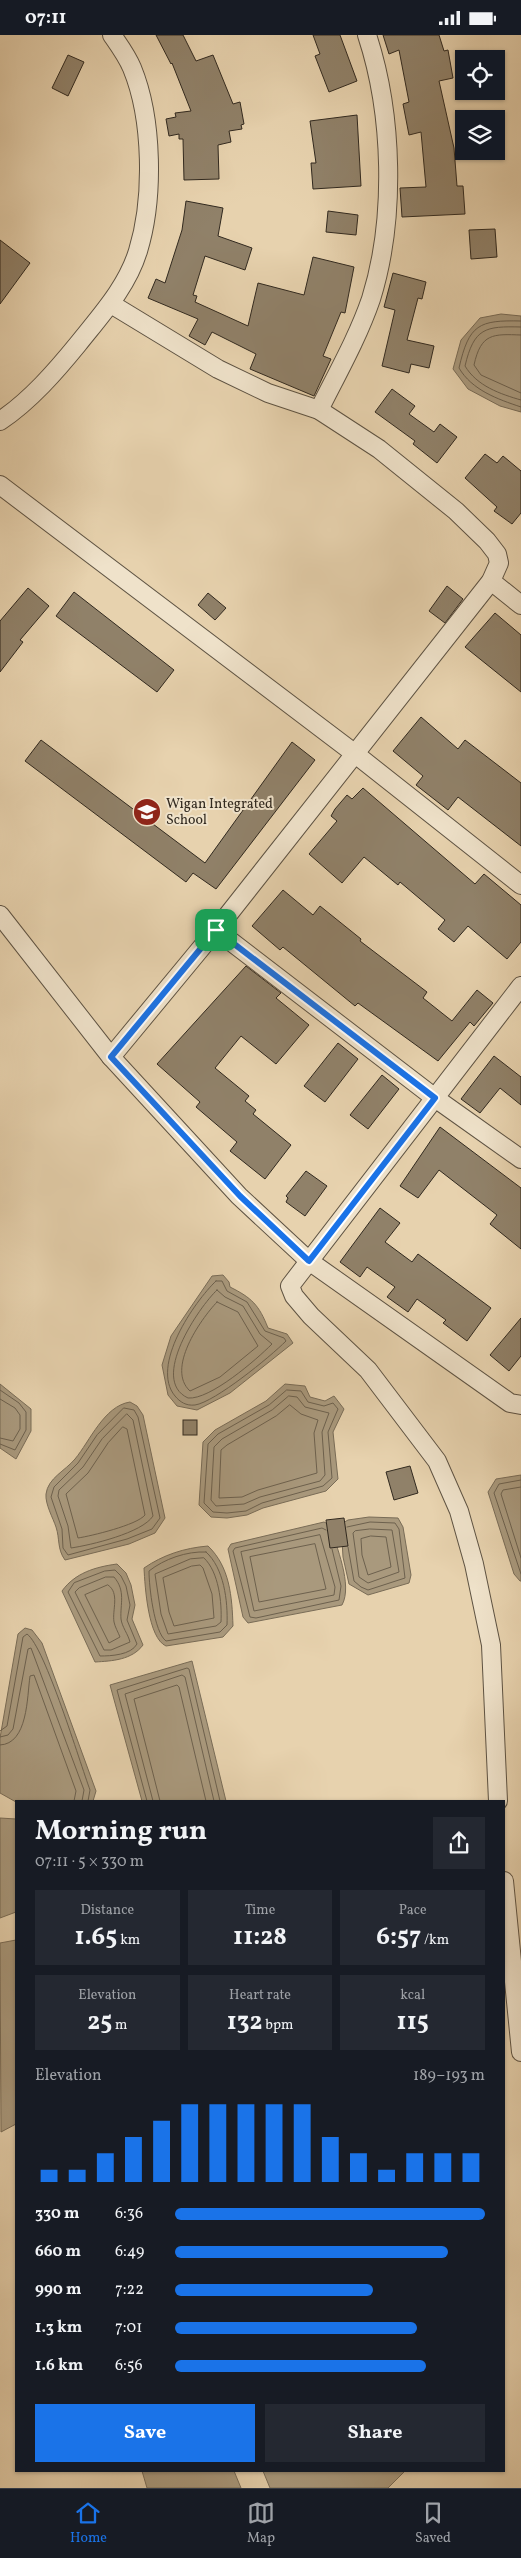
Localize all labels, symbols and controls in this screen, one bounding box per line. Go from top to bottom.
text: 07:11 [25,5,66,31]
map controls [455,50,505,160]
button: locate [455,50,505,100]
button: layers [455,110,505,160]
place label: Wigan Integrated School [166,795,273,830]
school or university icon: Wigan Integrated School [132,797,162,827]
pin [195,909,237,951]
icon: arrive [202,916,230,944]
text: Morning run [35,1812,207,1851]
button: share [433,1817,485,1869]
text: 07:11 · 5 × 330 m [35,1851,144,1873]
text: Distance [81,1901,134,1920]
text: Time [245,1901,275,1920]
text: Pace [399,1901,427,1920]
text: 1.65 [74,1920,117,1955]
text: 11:28 [233,1920,287,1955]
text: 6:57 [376,1920,421,1955]
text: km [117,1931,140,1950]
text: /km [421,1931,449,1950]
text: Elevation [78,1986,136,2005]
text: Heart rate [229,1986,291,2005]
text: kcal [400,1986,425,2005]
text: 25 [87,2005,112,2040]
text: 132 [227,2005,262,2040]
text: 115 [397,2005,429,2040]
text: m [112,2016,127,2035]
text: bpm [262,2016,293,2035]
text: Elevation [35,2065,102,2087]
text: 189–193 m [413,2065,485,2087]
text: 330 m [35,2203,80,2225]
text: 6:36 [115,2203,143,2225]
text: 660 m [35,2241,81,2263]
text: 6:49 [115,2241,144,2263]
text: 990 m [35,2279,81,2301]
text: 7:22 [115,2279,144,2301]
text: 1.3 km [35,2317,82,2339]
text: 7:01 [115,2317,142,2339]
text: 1.6 km [35,2355,83,2377]
text: 6:56 [115,2355,143,2377]
button: Save [35,2404,255,2462]
button: Share [265,2404,485,2462]
tab: Home [70,2499,107,2548]
tab: Map [247,2499,275,2548]
tab: Saved [415,2499,451,2548]

